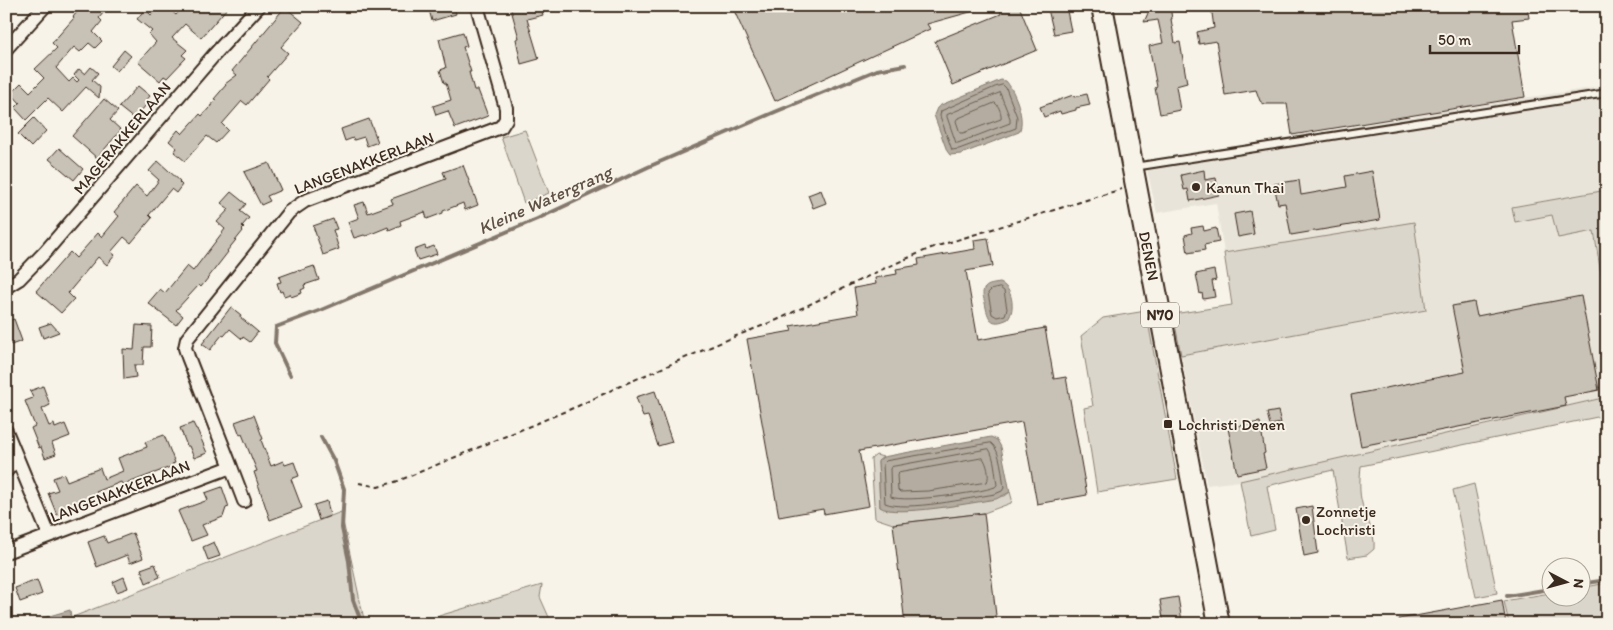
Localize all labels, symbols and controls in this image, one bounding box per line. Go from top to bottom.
scale bar [1430,22,1519,54]
text: 50 m [1438,31,1471,49]
street label: MAGERAKKERLAAN [69,78,175,198]
street label: LANGENAKKERLAAN [291,128,437,198]
water label: Kleine Watergrang [475,160,618,239]
place label: Kanun Thai [1206,178,1284,197]
marker: Kanun Thai [1190,181,1202,193]
street label: DENEN [1135,230,1163,282]
road number: N70 [1141,302,1179,328]
place label: Lochristi Denen [1178,415,1285,434]
marker: Lochristi Denen [1162,418,1174,430]
street label: LANGENAKKERLAAN [47,456,193,526]
place label: Zonnetje Lochristi [1316,502,1376,539]
marker: Zonnetje Lochristi [1300,514,1312,526]
north arrow [1540,558,1590,608]
text: N [1569,578,1587,589]

